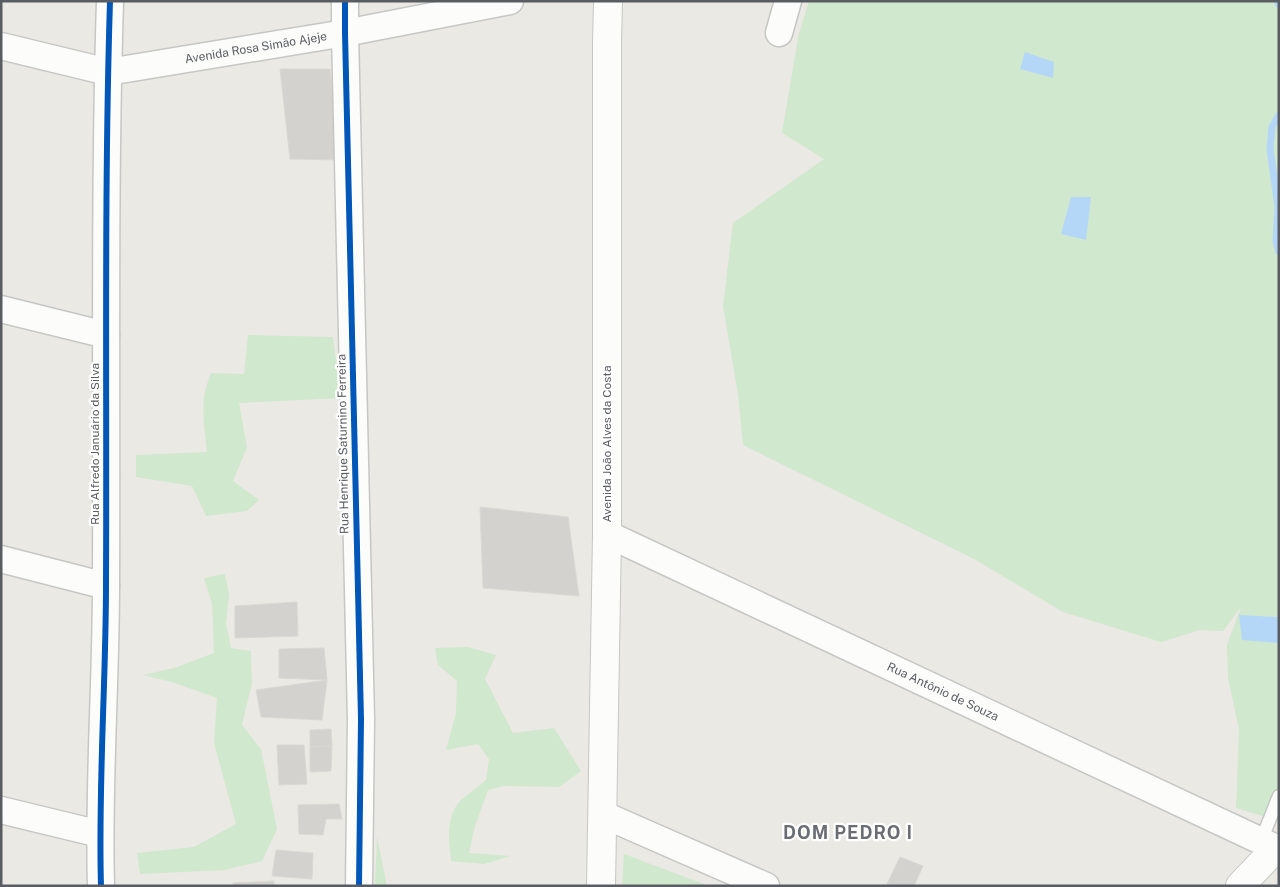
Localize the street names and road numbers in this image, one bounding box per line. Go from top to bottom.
street label: Avenida Rosa Simão Ajeje [184,29,328,66]
street label: Rua Henrique Saturnino Ferreira [334,354,352,534]
street label: Rua Alfredo Januário da Silva [88,363,102,525]
street label: Avenida João Alves da Costa [600,365,614,523]
street label: Rua Antônio de Souza [885,659,1001,724]

